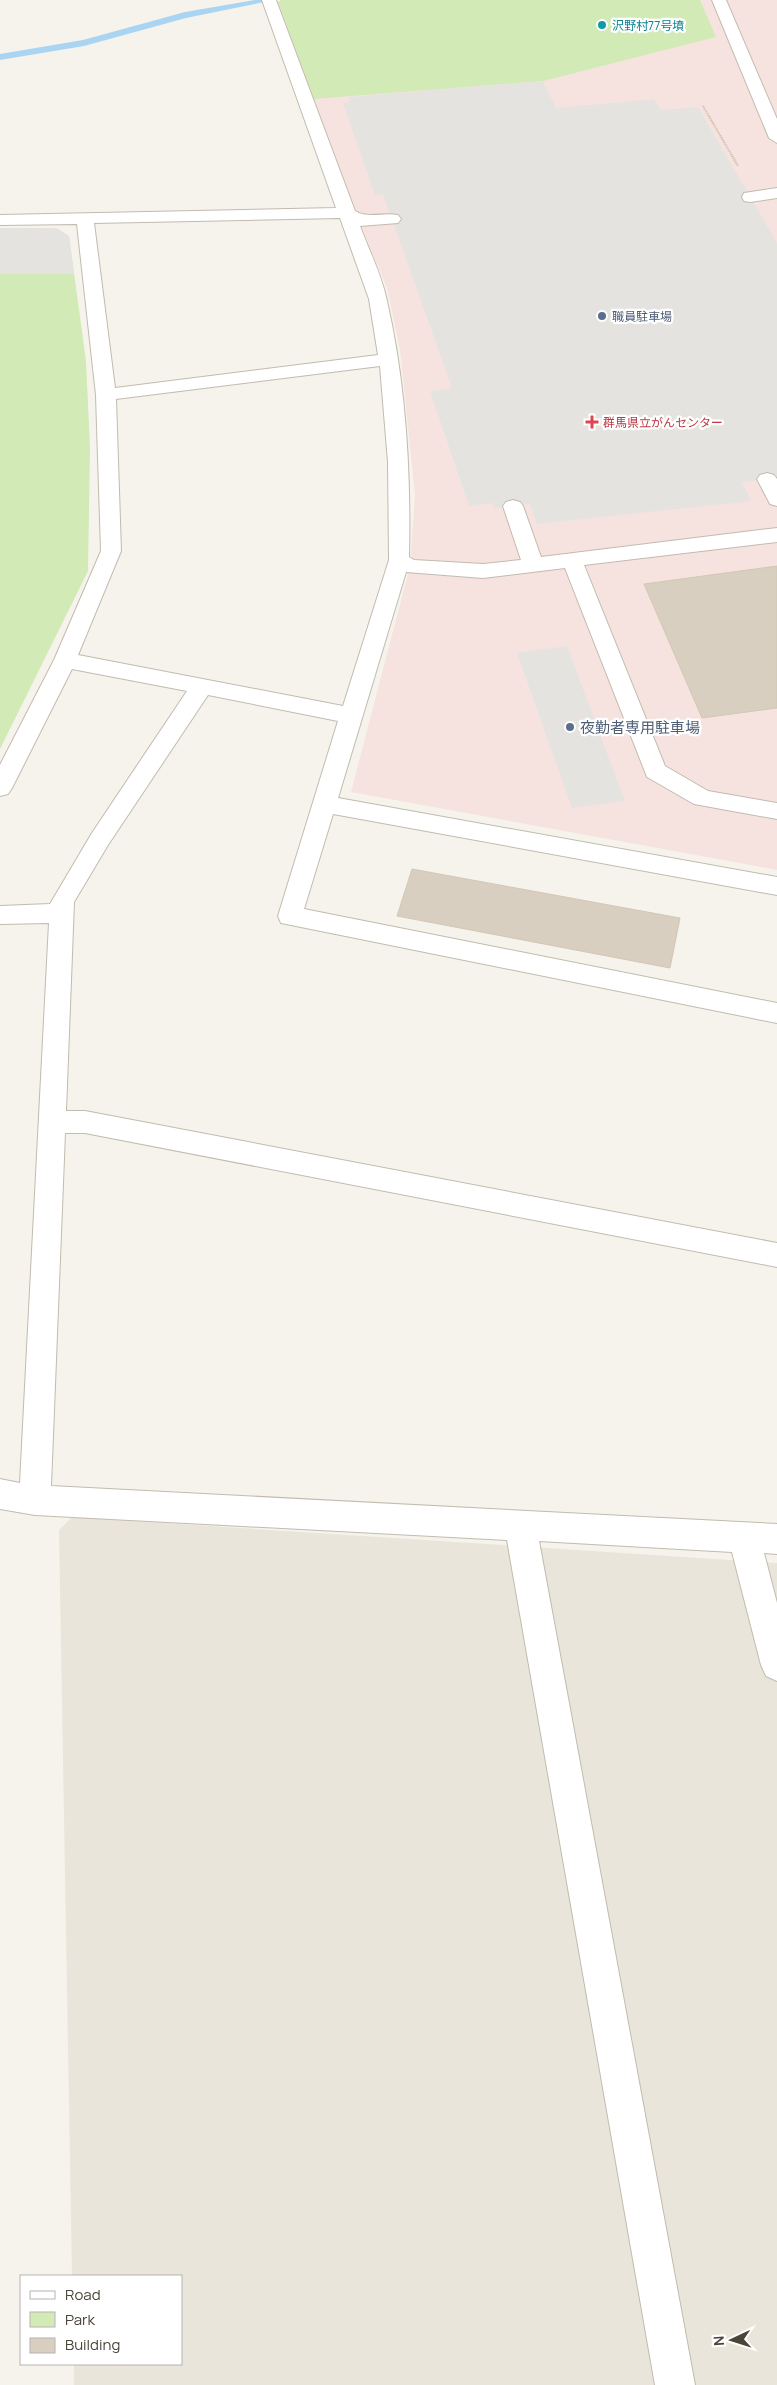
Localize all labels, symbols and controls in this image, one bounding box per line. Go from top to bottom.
place label: 沢野村77号墳 [612,17,684,34]
marker: 沢野村77号墳 [596,19,608,31]
place label: 職員駐車場 [612,308,672,325]
marker: 職員駐車場 [596,310,608,322]
place label: 群馬県立がんセンター [603,414,723,431]
marker: 群馬県立がんセンター [585,415,599,429]
place label: 夜勤者専用駐車場 [580,717,700,738]
marker: 夜勤者専用駐車場 [564,721,576,733]
legend [20,2275,182,2365]
text: Road [65,2284,101,2305]
text: Park [65,2309,95,2330]
north arrow [707,2315,757,2365]
text: Building [65,2334,120,2355]
text: N [709,2335,728,2347]

